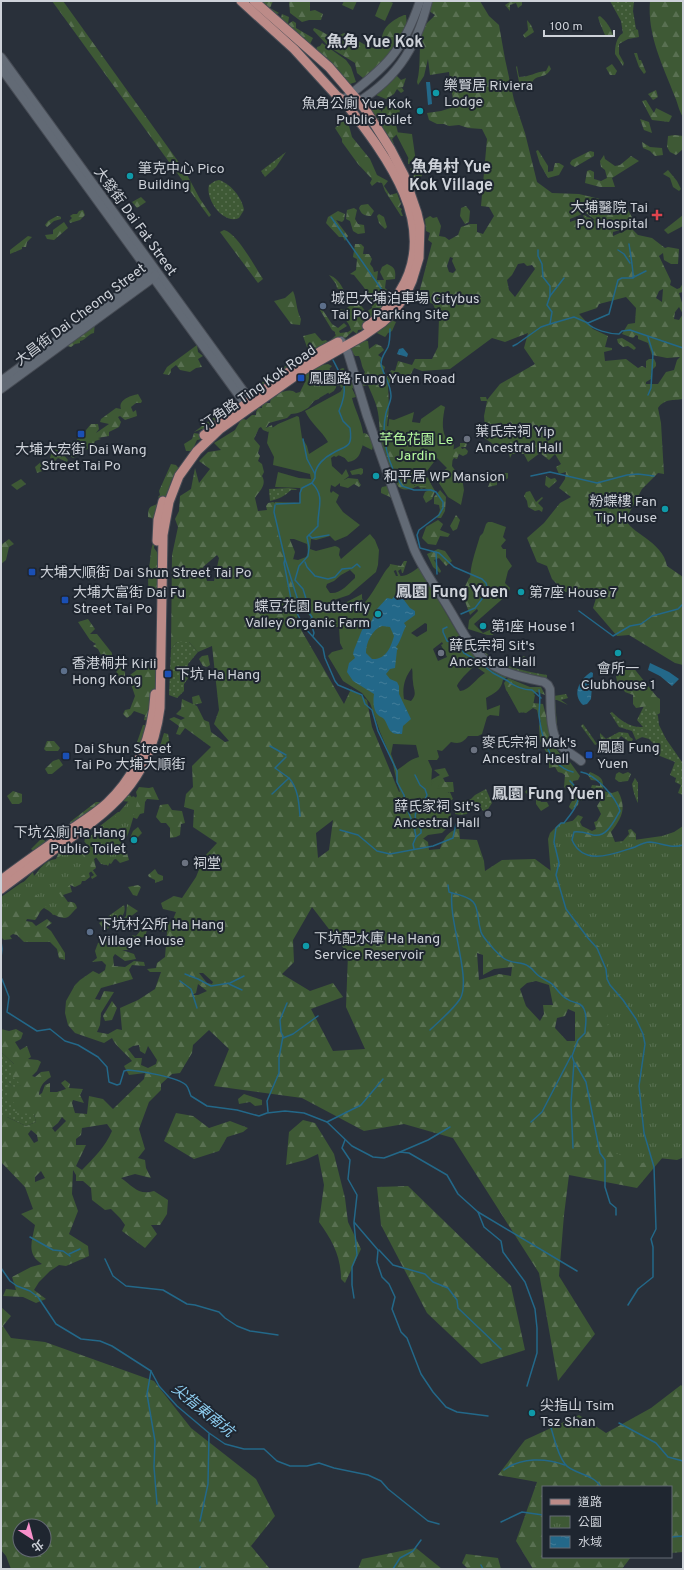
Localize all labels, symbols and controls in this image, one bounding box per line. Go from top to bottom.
scale bar [544,12,614,38]
text: 100 m [550,19,583,35]
district label: 魚角 Yue Kok [327,32,423,53]
place label: 樂賢居 Riviera Lodge [444,77,533,111]
marker: 樂賢居 Riviera Lodge [431,88,441,98]
place label: 魚角公廁 Yue Kok Public Toilet [302,95,412,129]
marker: 魚角公廁 Yue Kok Public Toilet [415,106,425,116]
district label: 魚角村 Yue Kok Village [409,157,493,196]
place label: 筆克中心 Pico Building [138,161,225,194]
street label: 大發街 Dai Fat Street [90,164,180,279]
marker: 筆克中心 Pico Building [125,171,135,181]
place label: 大埔醫院 Tai Po Hospital [571,199,648,233]
marker: 大埔醫院 Tai Po Hospital [651,209,663,221]
street label: 大昌街 Dai Cheong Street [12,260,150,370]
place label: 城巴大埔泊車場 Citybus Tai Po Parking Site [331,290,480,324]
marker: 城巴大埔泊車場 Citybus Tai Po Parking Site [318,301,328,311]
street label: 汀角路 Ting Kok Road [198,342,319,434]
place label: 鳳園路 Fung Yuen Road [309,371,455,388]
marker: 鳳園路 Fung Yuen Road [296,373,306,383]
place label: 葉氏宗祠 Yip Ancestral Hall [475,424,562,457]
marker: 大埔大宏街 Dai Wang Street Tai Po [76,429,86,439]
park label: 芊色花園 Le Jardin [379,431,453,465]
marker: 葉氏宗祠 Yip Ancestral Hall [462,434,472,444]
place label: 大埔大宏街 Dai Wang Street Tai Po [15,441,147,475]
place label: 和平居 WP Mansion [384,469,505,486]
marker: 和平居 WP Mansion [371,471,381,481]
place label: 粉蝶樓 Fan Tip House [590,494,657,527]
marker: 粉蝶樓 Fan Tip House [660,504,670,514]
place label: 大埔大順街 Dai Shun Street Tai Po [40,564,252,582]
marker: 大埔大順街 Dai Shun Street Tai Po [27,567,37,577]
district label: 鳳園 Fung Yuen [396,583,508,603]
place label: 大埔大富街 Dai Fu Street Tai Po [73,584,185,618]
place label: 第7座 House 7 [529,585,617,602]
marker: 第7座 House 7 [516,587,526,597]
marker: 大埔大富街 Dai Fu Street Tai Po [60,595,70,605]
place label: 蝶豆花園 Butterfly Valley Organic Farm [245,599,370,632]
marker: 蝶豆花園 Butterfly Valley Organic Farm [373,609,383,619]
place label: 第1座 House 1 [491,619,576,636]
marker: 第1座 House 1 [478,621,488,631]
place label: 薛氏宗祠 Sit's Ancestral Hall [449,638,536,671]
marker: 薛氏宗祠 Sit's Ancestral Hall [436,648,446,658]
marker: 會所一 Clubhouse 1 [613,648,623,658]
place label: 香港桐井 Kirii Hong Kong [72,655,157,689]
place label: 會所一 Clubhouse 1 [581,661,655,694]
marker: 香港桐井 Kirii Hong Kong [59,666,69,676]
place label: 下坑 Ha Hang [176,666,260,684]
marker: 下坑 Ha Hang [163,669,173,679]
place label: 麥氏宗祠 Mak's Ancestral Hall [482,735,577,768]
place label: 鳳園 Fung Yuen [597,740,660,773]
place label: Dai Shun Street Tai Po 大埔大順街 [74,741,185,774]
marker: 麥氏宗祠 Mak's Ancestral Hall [469,745,479,755]
marker: 鳳園 Fung Yuen [584,750,594,760]
marker: Dai Shun Street Tai Po 大埔大順街 [61,751,71,761]
district label: 鳳園 Fung Yuen [492,785,604,805]
place label: 薛氏家祠 Sit's Ancestral Hall [393,798,480,832]
marker: 薛氏家祠 Sit's Ancestral Hall [483,809,493,819]
place label: 下坑公廁 Ha Hang Public Toilet [14,824,126,858]
marker: 下坑公廁 Ha Hang Public Toilet [129,835,139,845]
place label: 祠堂 [193,856,221,873]
marker: 祠堂 [180,858,190,868]
place label: 下坑村公所 Ha Hang Village House [98,916,224,950]
marker: 下坑村公所 Ha Hang Village House [85,927,95,937]
place label: 下坑配水庫 Ha Hang Service Reservoir [314,930,440,964]
marker: 下坑配水庫 Ha Hang Service Reservoir [301,941,311,951]
water label: 尖指東南坑 [167,1380,239,1443]
place label: 尖指山 Tsim Tsz Shan [540,1398,614,1431]
marker: 尖指山 Tsim Tsz Shan [527,1408,537,1418]
legend [542,1486,672,1558]
text: 道路 [578,1495,602,1511]
text: 公園 [578,1515,602,1531]
north arrow [12,1518,52,1558]
text: 水域 [578,1535,602,1551]
text: 北 [29,1536,46,1554]

